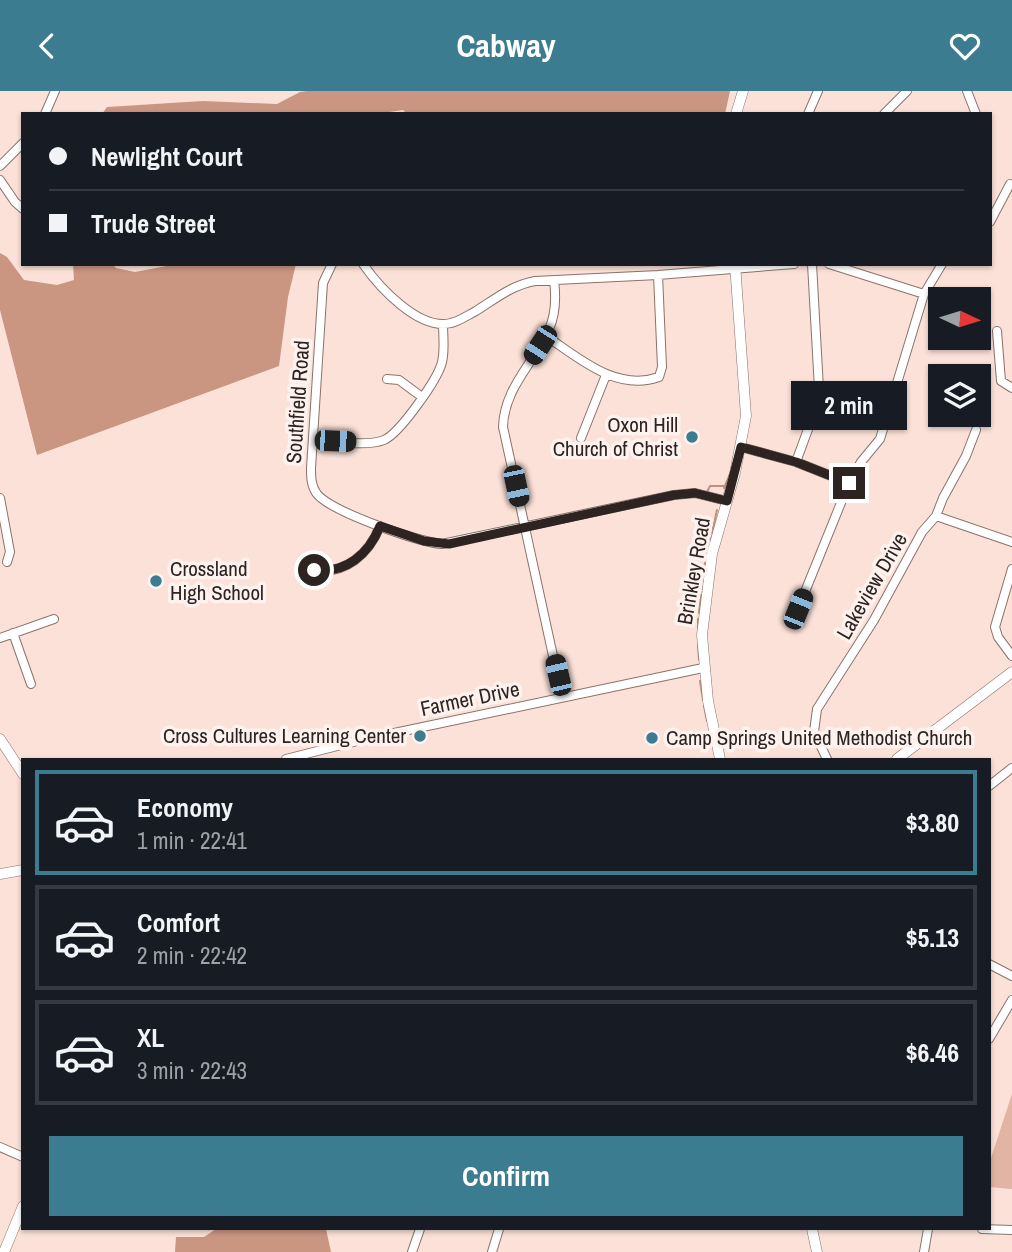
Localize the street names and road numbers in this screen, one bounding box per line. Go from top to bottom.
street label: Southfield Road [279,339,316,465]
street label: Brinkley Road [670,515,717,627]
street label: Lakeview Drive [829,527,914,644]
street label: Farmer Drive [418,674,522,723]

